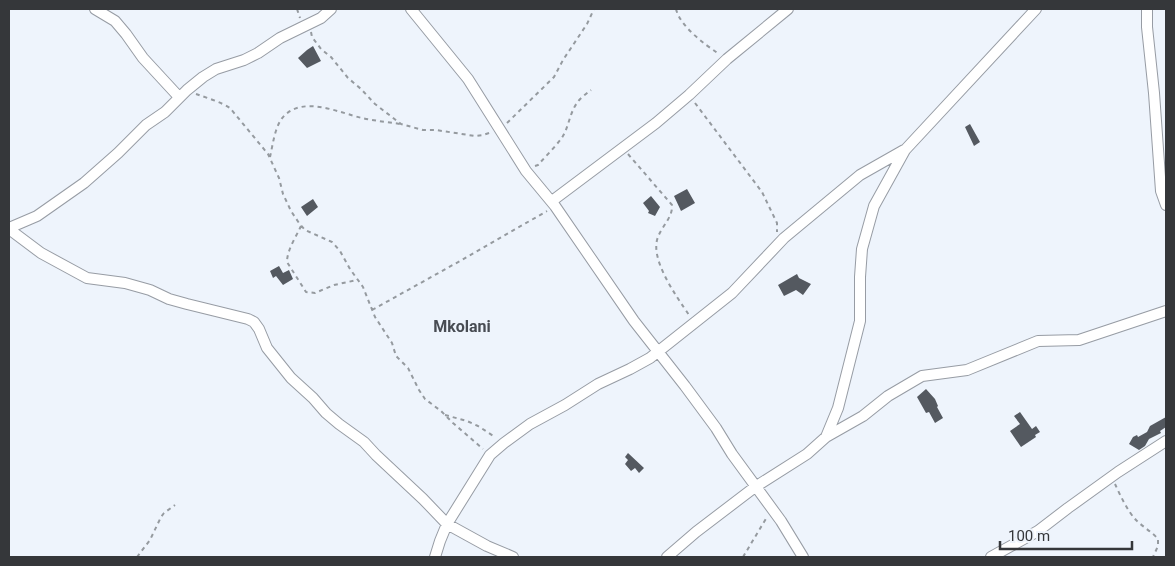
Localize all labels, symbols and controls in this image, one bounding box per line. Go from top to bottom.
district label: Mkolani [433,317,491,336]
scale bar [1000,518,1132,550]
text: 100 m [1008,527,1050,545]

